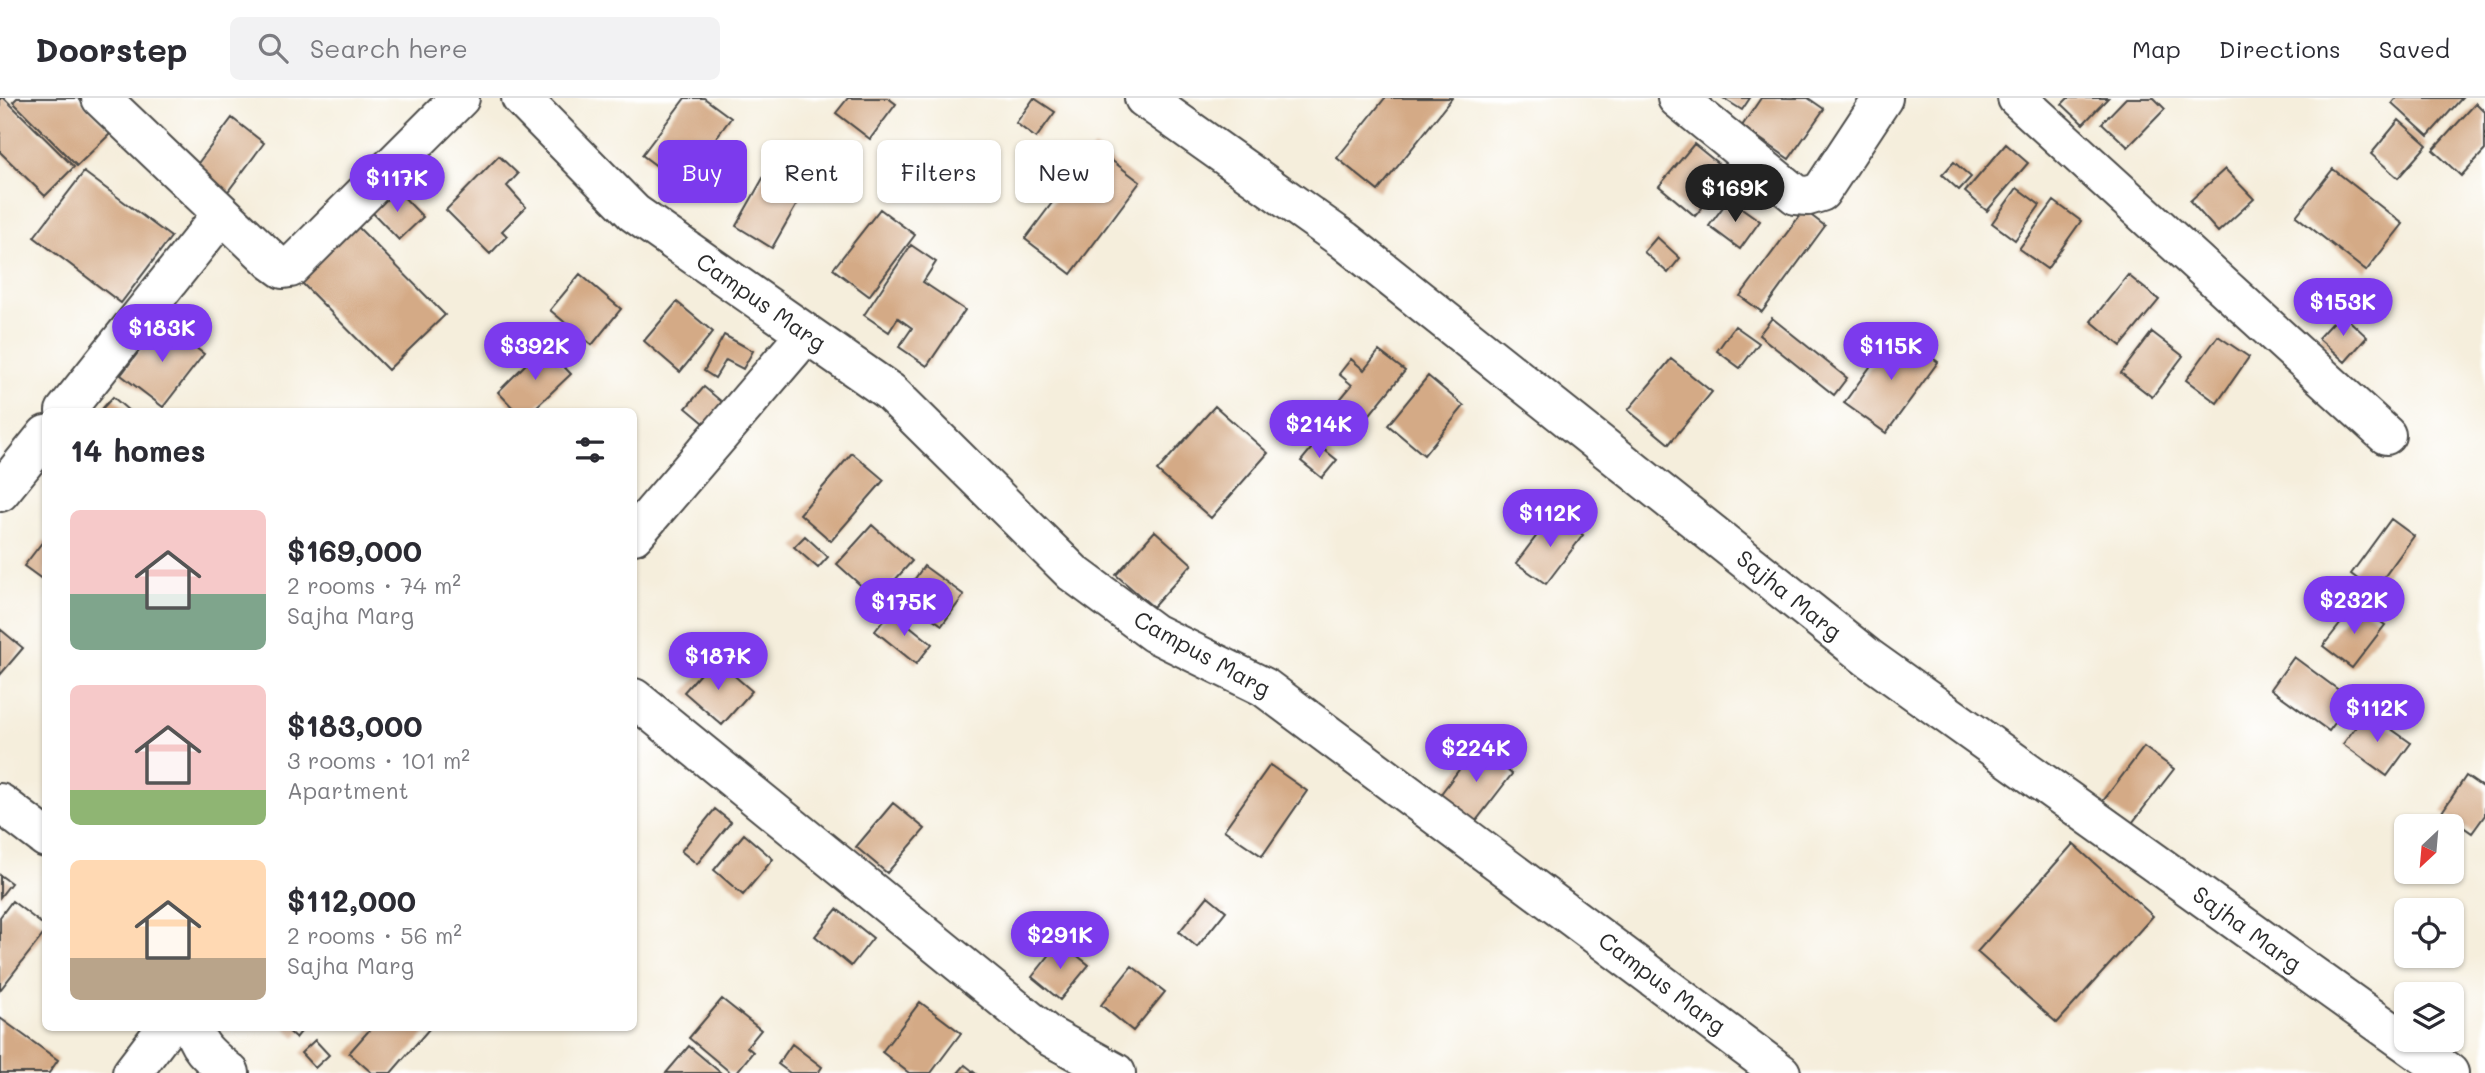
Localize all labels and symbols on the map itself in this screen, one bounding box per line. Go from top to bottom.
pin: $117K [348,155,446,214]
pin: $169K [1686,164,1784,224]
street label: Campus Marg [691,245,832,357]
pin: $153K [2294,278,2392,338]
pin: $183K [113,304,211,364]
pin: $392K [486,322,584,382]
pin: $115K [1842,322,1940,382]
pin: $214K [1270,400,1368,460]
pin: $112K [1501,490,1599,549]
street label: Sajha Marg [1731,543,1849,646]
pin: $232K [2305,576,2403,636]
pin: $175K [855,578,953,638]
street label: Campus Marg [1129,603,1276,703]
pin: $187K [669,632,767,692]
pin: $112K [2328,684,2426,744]
pin: $224K [1427,724,1525,784]
north arrow [2394,814,2464,884]
street label: Sajha Marg [2187,879,2308,978]
pin: $291K [1011,912,1109,971]
street label: Campus Marg [1593,924,1732,1040]

